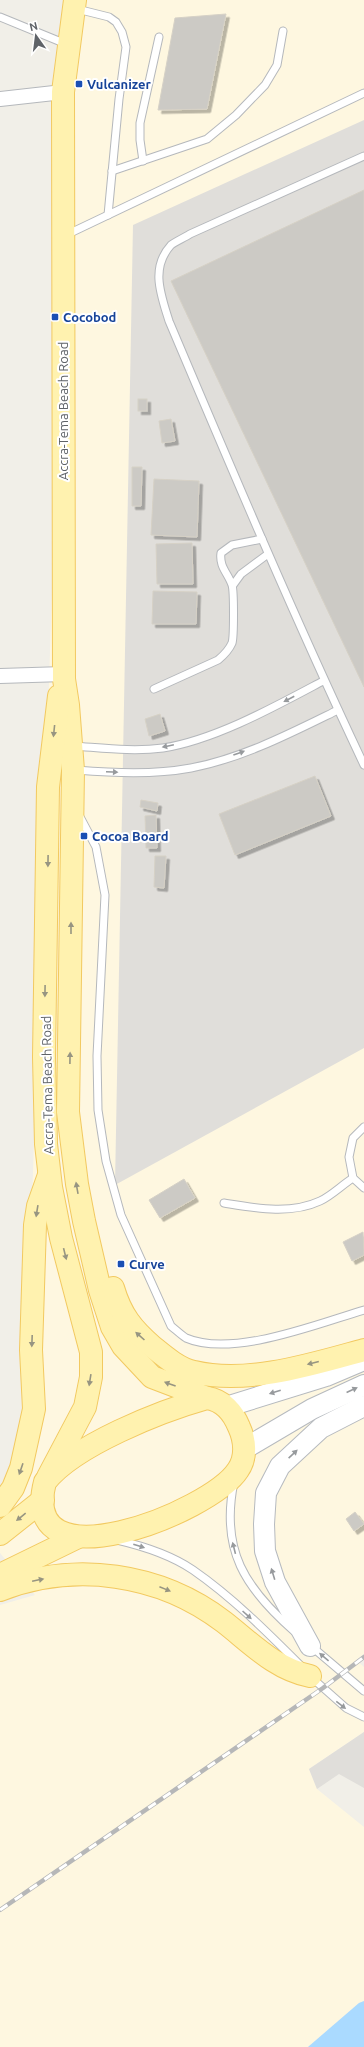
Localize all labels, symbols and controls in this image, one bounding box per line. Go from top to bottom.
north arrow [16,16,56,56]
text: N [28,19,39,33]
place label: Vulcanizer [87,77,151,91]
marker: Vulcanizer [74,79,84,89]
place label: Cocobod [63,310,116,324]
marker: Cocobod [50,312,60,322]
street label: Accra-Tema Beach Road [56,342,70,480]
one-way arrow [283,696,295,702]
one-way arrow [51,725,57,737]
one-way arrow [162,744,174,750]
one-way arrow [234,750,246,756]
one-way arrow [106,769,118,776]
place label: Cocoa Board [92,829,169,843]
marker: Cocoa Board [79,831,89,841]
one-way arrow [44,855,51,867]
one-way arrow [68,921,74,934]
one-way arrow [42,985,48,998]
street label: Accra-Tema Beach Road [39,1016,55,1154]
one-way arrow [67,1051,73,1064]
one-way arrow [74,1182,80,1194]
one-way arrow [34,1205,40,1217]
one-way arrow [62,1248,68,1260]
place label: Curve [129,1257,165,1271]
marker: Curve [116,1259,126,1269]
one-way arrow [135,1331,145,1340]
one-way arrow [29,1335,35,1348]
one-way arrow [307,1360,319,1366]
one-way arrow [87,1374,93,1386]
one-way arrow [164,1381,176,1387]
one-way arrow [346,1387,358,1393]
one-way arrow [269,1389,281,1395]
one-way arrow [288,1450,298,1459]
one-way arrow [17,1463,23,1475]
one-way arrow [16,1513,27,1521]
one-way arrow [231,1542,237,1554]
one-way arrow [133,1543,145,1549]
one-way arrow [270,1568,276,1580]
one-way arrow [31,1577,44,1583]
one-way arrow [160,1586,171,1592]
one-way arrow [242,1610,252,1620]
one-way arrow [318,1652,329,1661]
one-way arrow [336,1700,347,1709]

